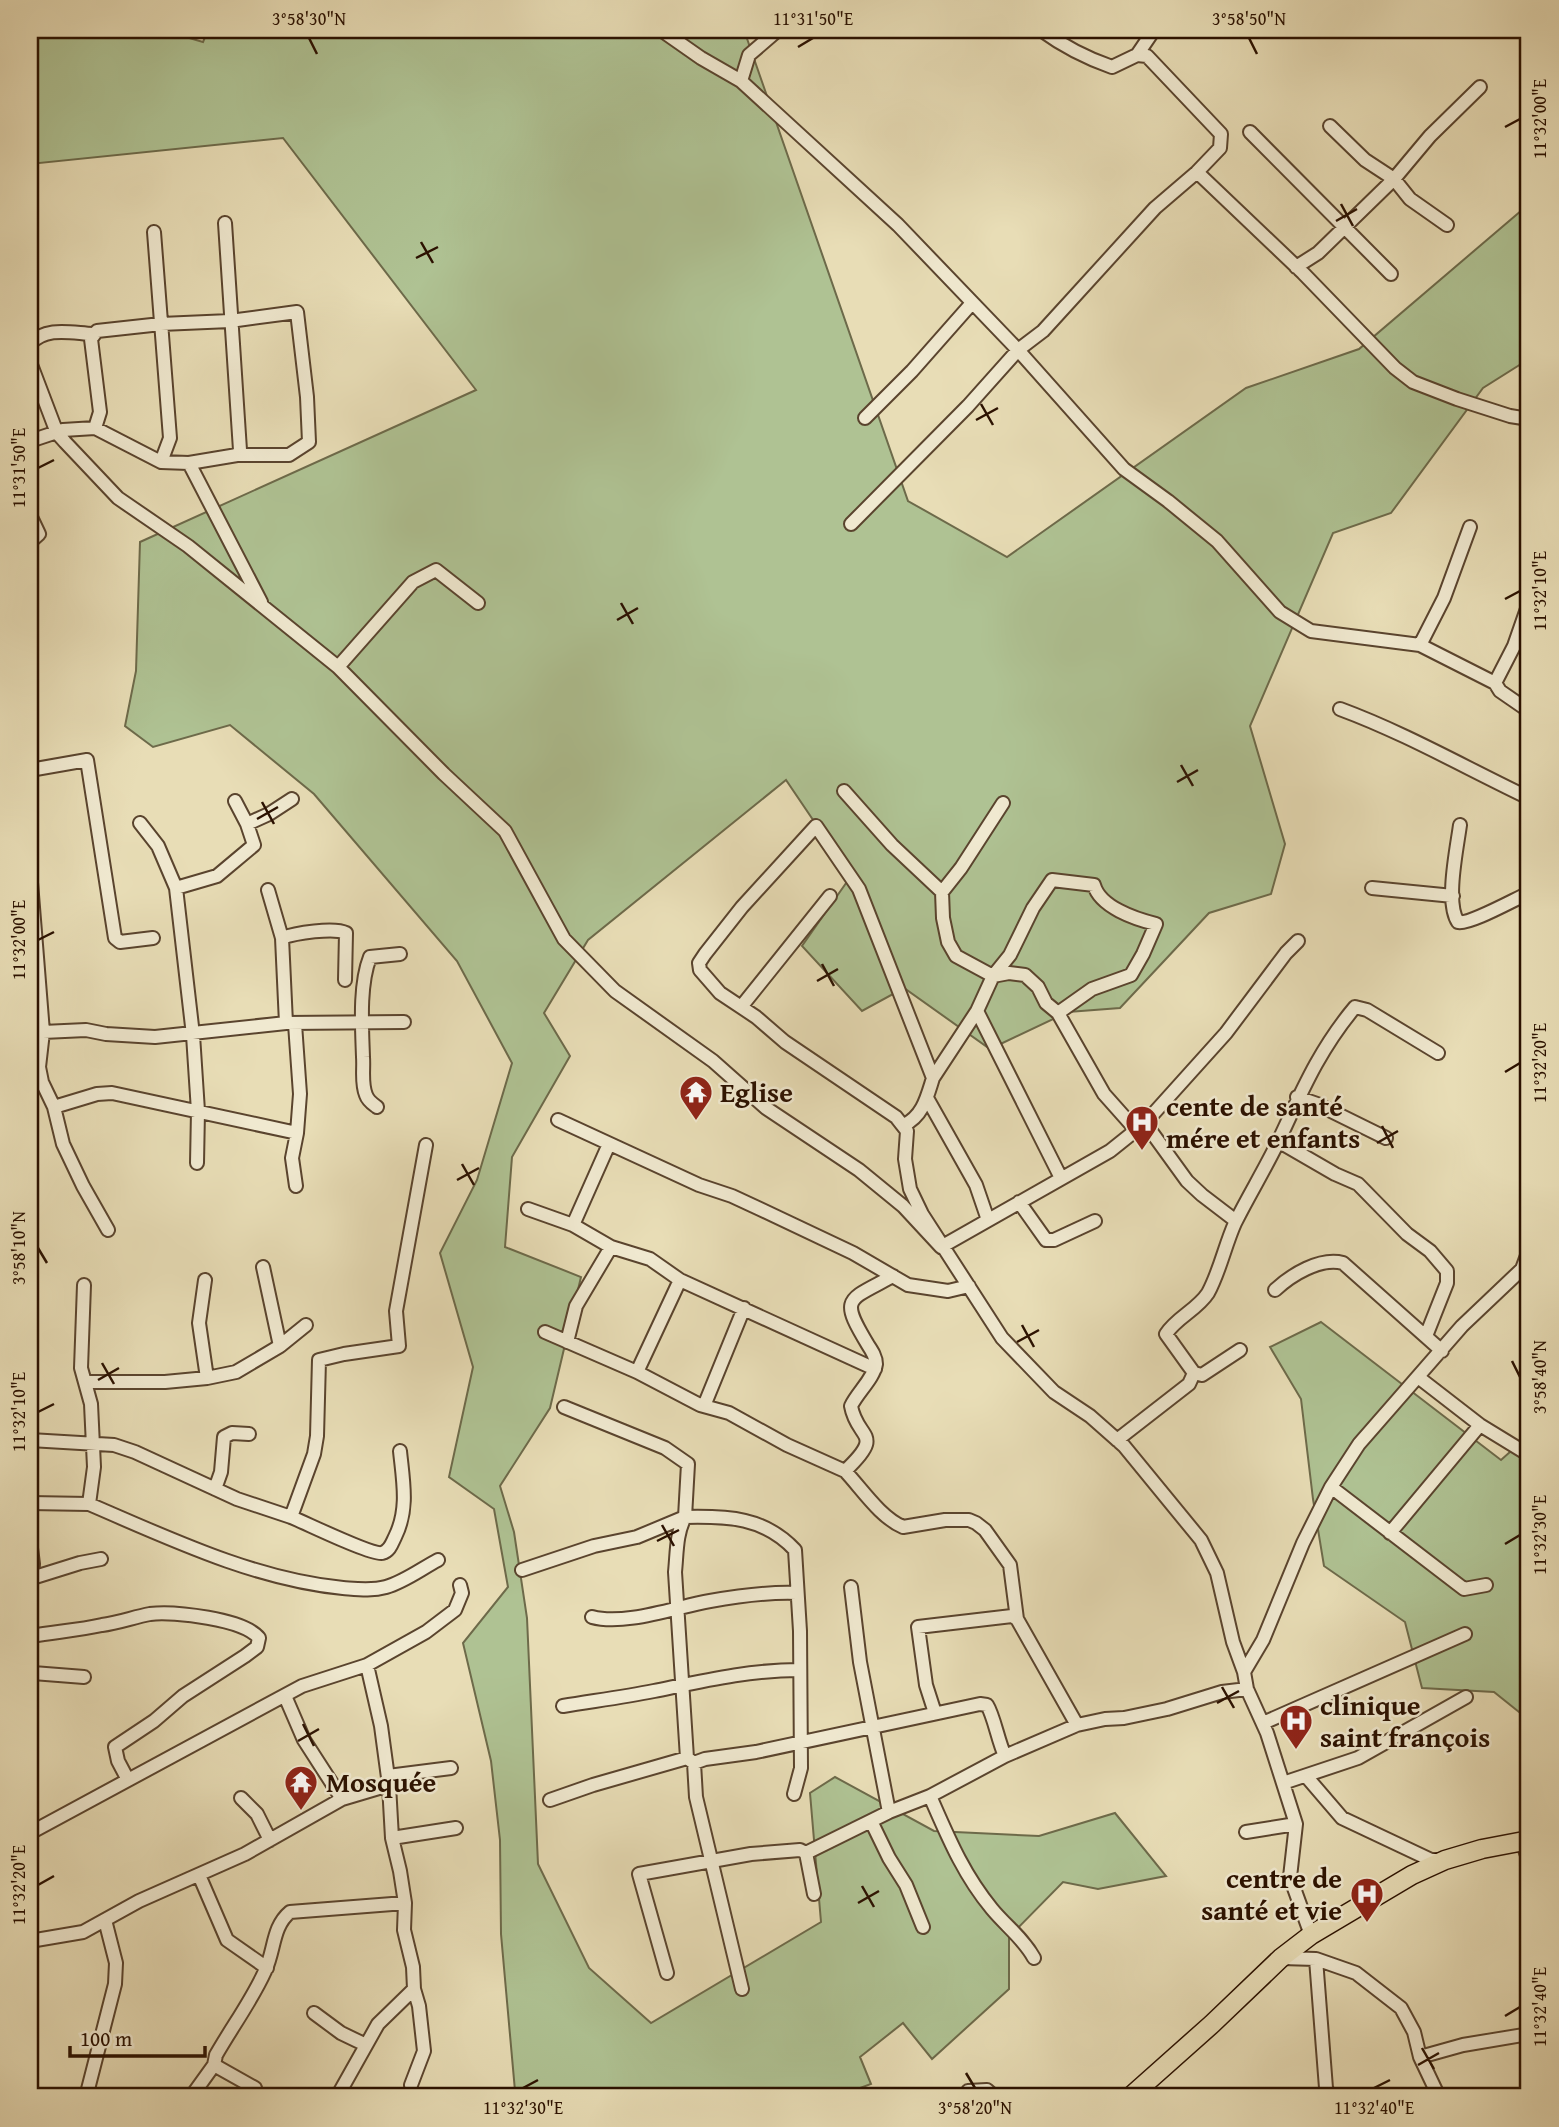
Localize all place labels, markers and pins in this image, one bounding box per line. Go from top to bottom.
place label: Eglise [720,1071,793,1112]
temple icon: Eglise [677,1073,715,1122]
place label: cente de santé mére et enfants [1166,1085,1360,1158]
hospital icon: cente de santé mére et enfants [1123,1103,1161,1152]
place label: clinique saint françois [1320,1684,1490,1757]
hospital icon: clinique saint françois [1277,1702,1315,1751]
place label: Mosquée [326,1761,436,1802]
temple icon: Mosquée [282,1763,320,1812]
place label: centre de santé et vie [1201,1857,1342,1930]
hospital icon: centre de santé et vie [1348,1875,1386,1924]

